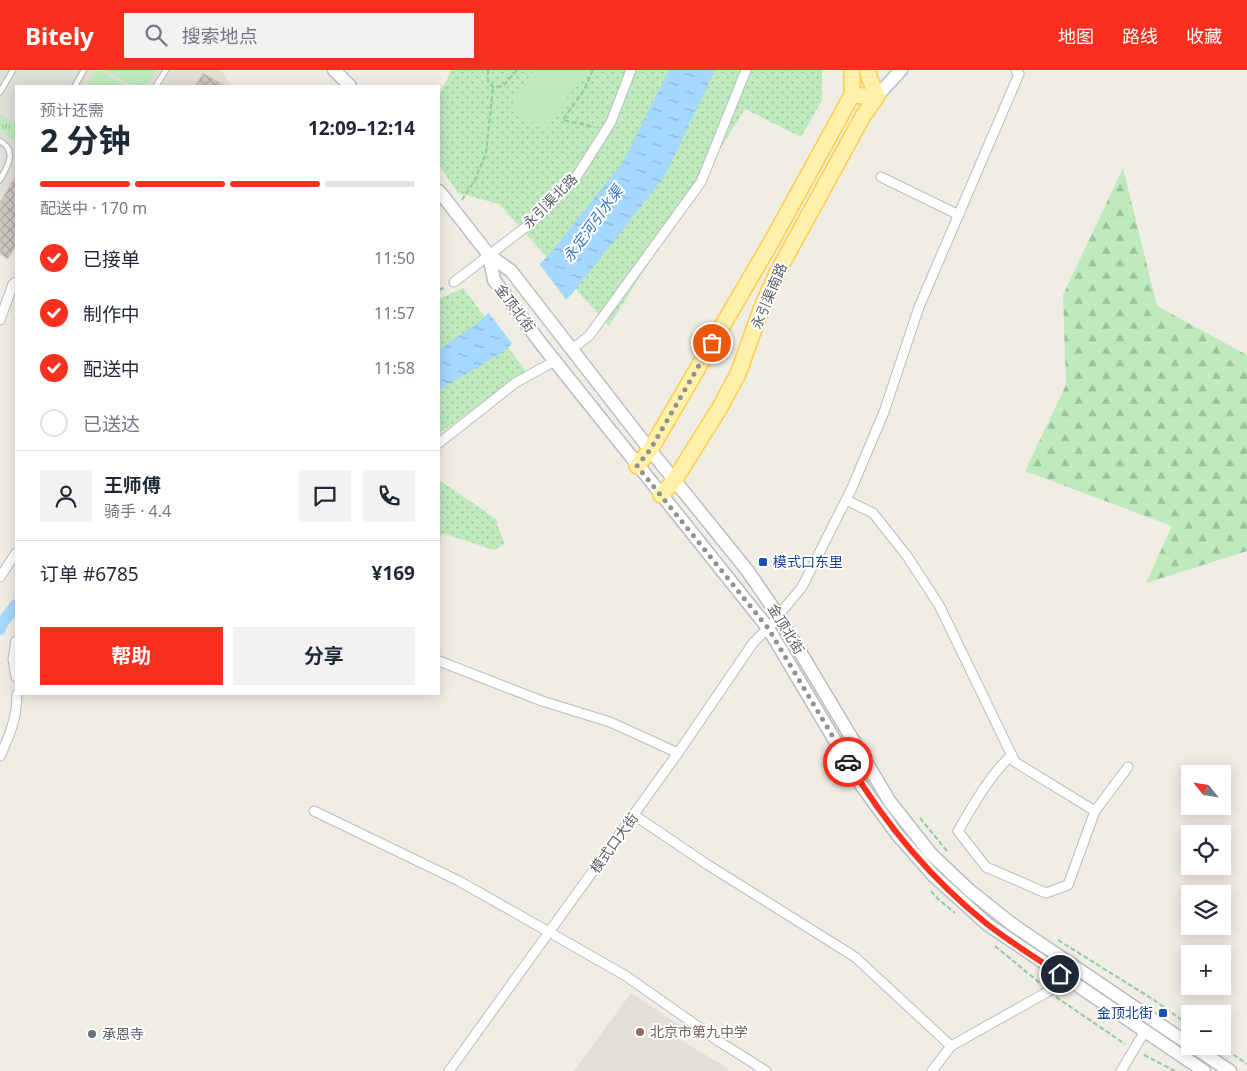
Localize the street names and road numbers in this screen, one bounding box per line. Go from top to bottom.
street label: 永引渠北路 [518,169,581,232]
street label: 永引渠南路 [746,260,791,332]
street label: 金顶北街 [491,280,540,336]
street label: 金顶北街 [764,600,809,658]
street label: 模式口大街 [585,809,642,877]

